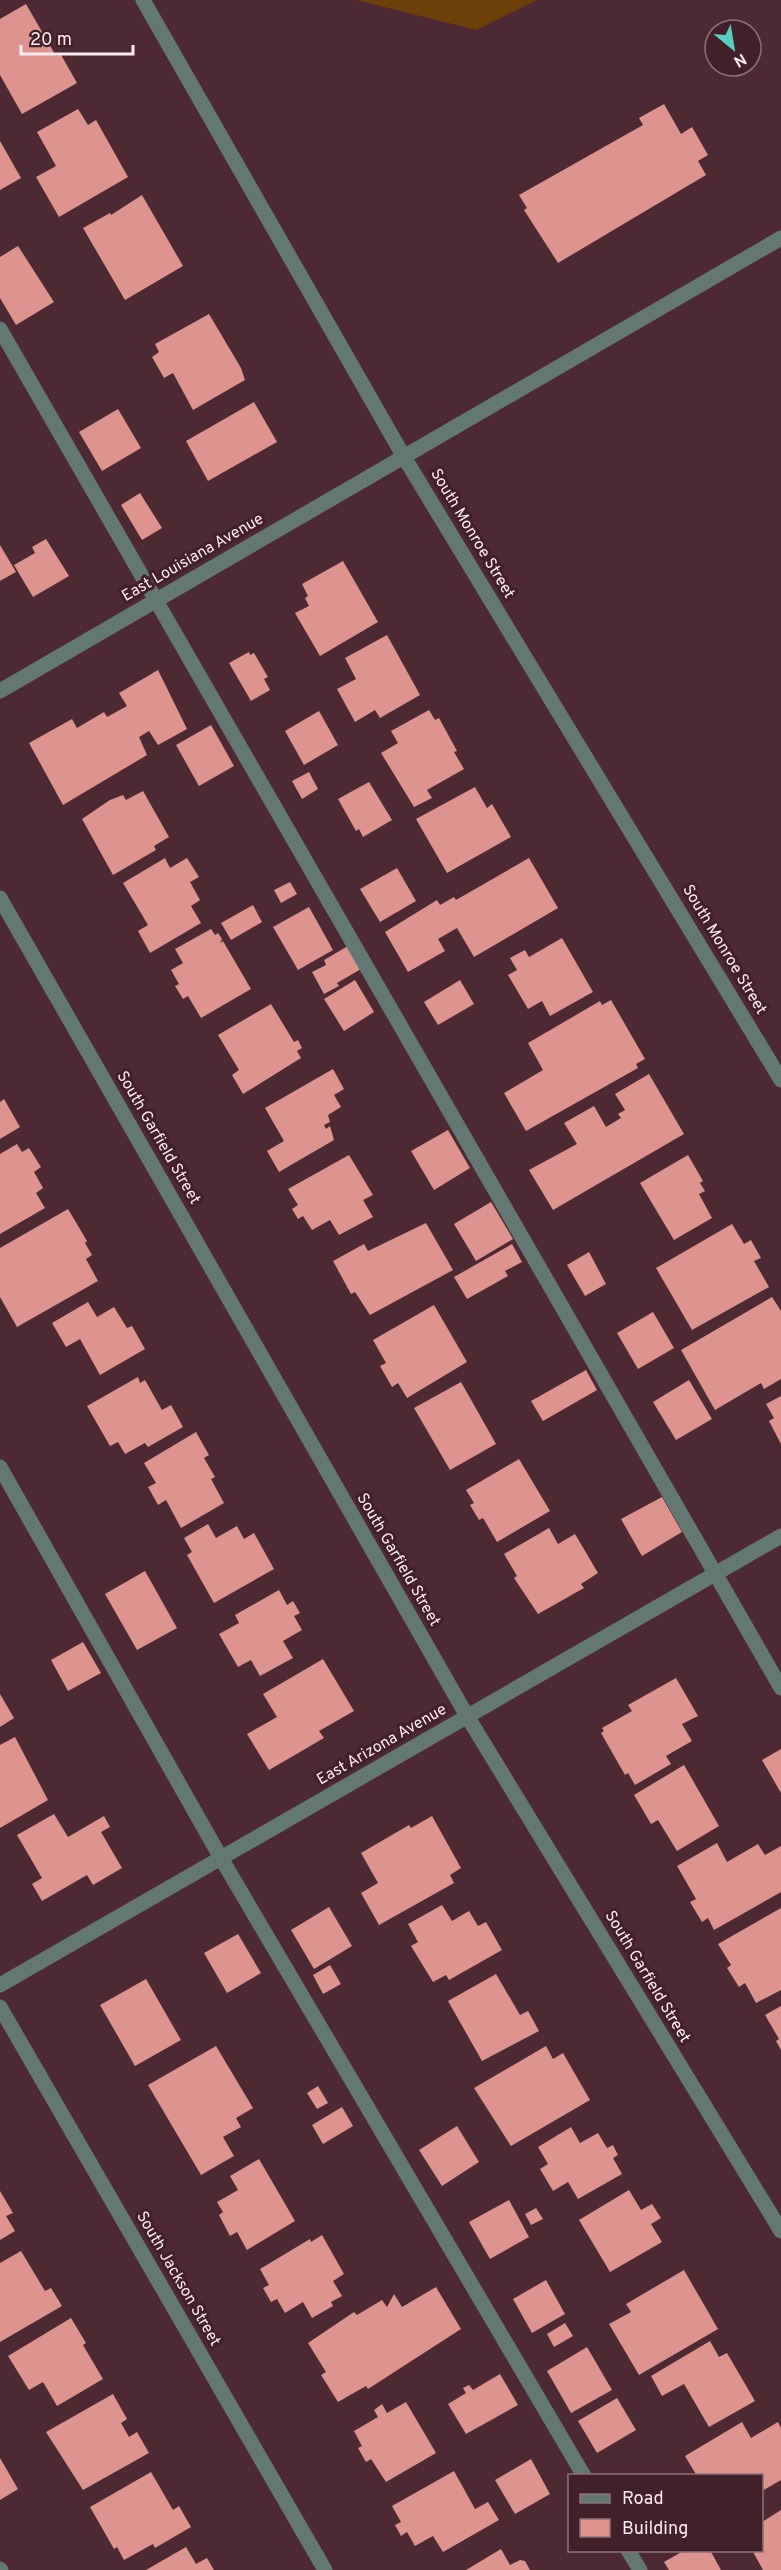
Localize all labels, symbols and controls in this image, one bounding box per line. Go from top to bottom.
scale bar [21,18,134,56]
north arrow [703,18,763,78]
text: 20 m [30,29,72,52]
text: N [730,48,749,71]
street label: South Monroe Street [425,465,519,603]
street label: East Louisiana Avenue [119,509,267,607]
street label: South Monroe Street [677,881,771,1019]
street label: South Garfield Street [112,1068,204,1208]
street label: South Garfield Street [352,1490,444,1630]
street label: East Arizona Avenue [314,1700,450,1790]
street label: South Garfield Street [600,1907,694,2047]
street label: South Jackson Street [131,2208,225,2350]
legend [568,2474,763,2552]
text: Road [622,2488,664,2511]
text: Building [622,2518,688,2541]

